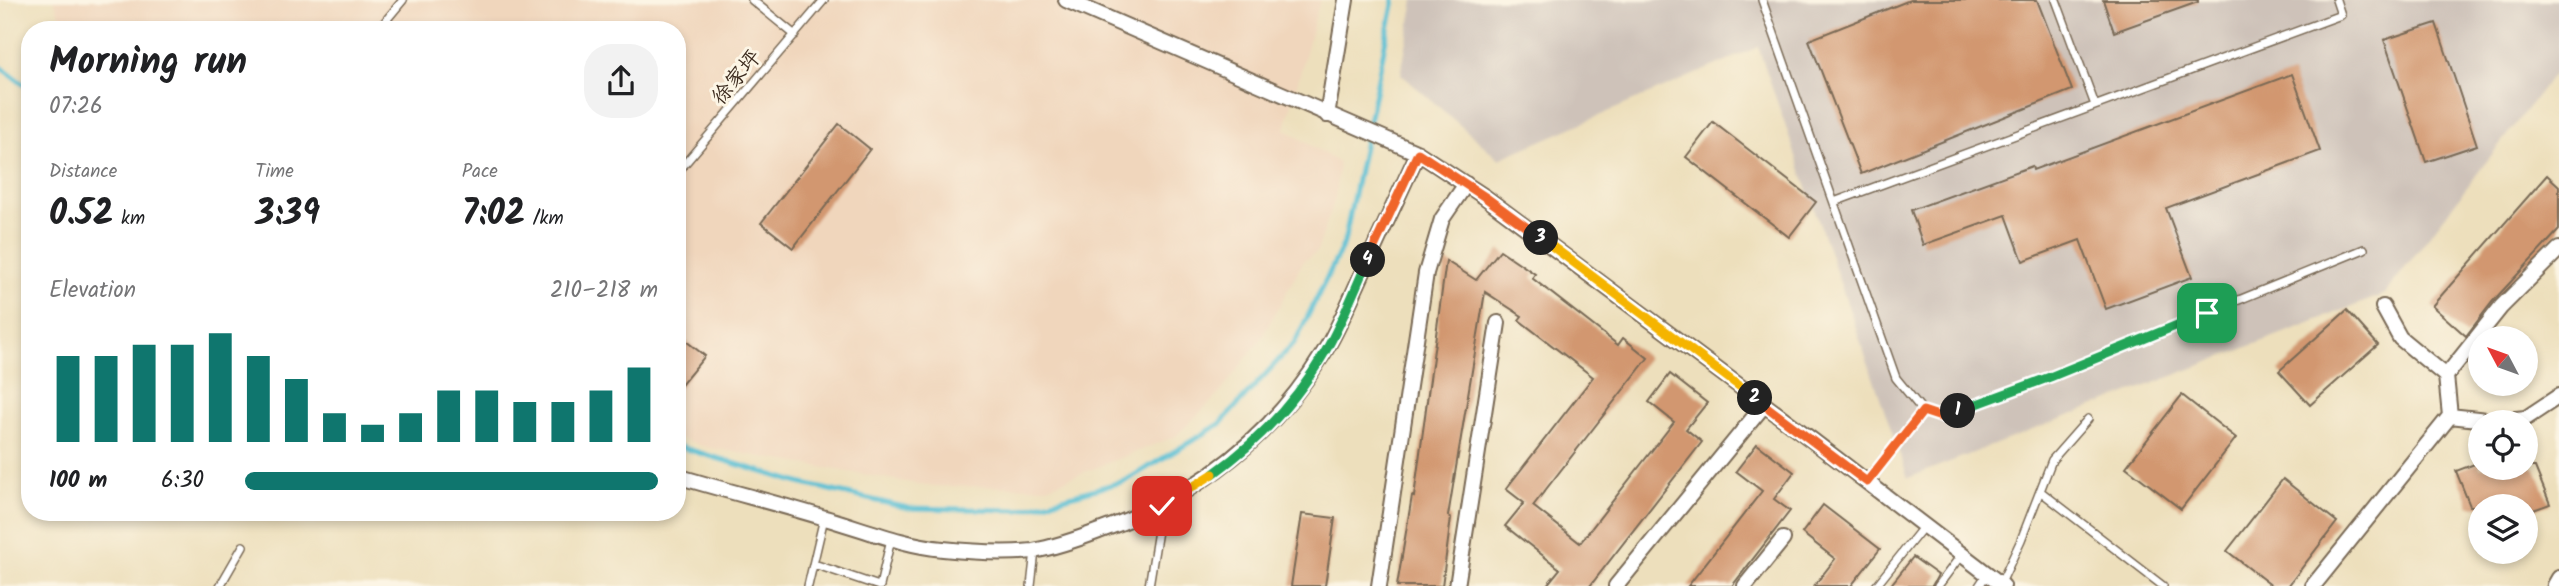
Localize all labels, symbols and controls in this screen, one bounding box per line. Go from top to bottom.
text: Morning run [49,33,247,93]
street label: 徐家坪 [704,43,770,113]
button: share [584,44,658,118]
text: 07:26 [49,89,103,125]
text: Distance [49,157,117,187]
text: Time [255,157,294,187]
text: Pace [462,157,498,187]
text: 0.52 [49,187,113,243]
text: 3:39 [255,187,320,243]
text: 7:02 [462,187,525,243]
text: km [113,204,145,234]
text: /km [525,204,564,234]
pin: 3 [1524,220,1558,256]
text: 3 [1535,222,1546,252]
pin: 4 [1350,243,1386,278]
text: 4 [1362,244,1373,274]
text: Elevation [49,273,136,309]
text: 210–218 m [550,273,658,309]
pin [2177,283,2237,343]
icon: arrive [2188,294,2226,332]
north arrow [2468,326,2538,396]
map controls [2468,326,2538,564]
pin: 2 [1738,380,1772,416]
text: 2 [1749,382,1760,412]
pin: 1 [1940,394,1976,428]
text: 1 [1955,395,1960,425]
button: locate [2468,410,2538,480]
text: 100 m [49,463,107,499]
text: 6:30 [161,463,204,499]
pin [1132,476,1192,536]
icon: check [1143,487,1181,525]
button: layers [2468,494,2538,564]

